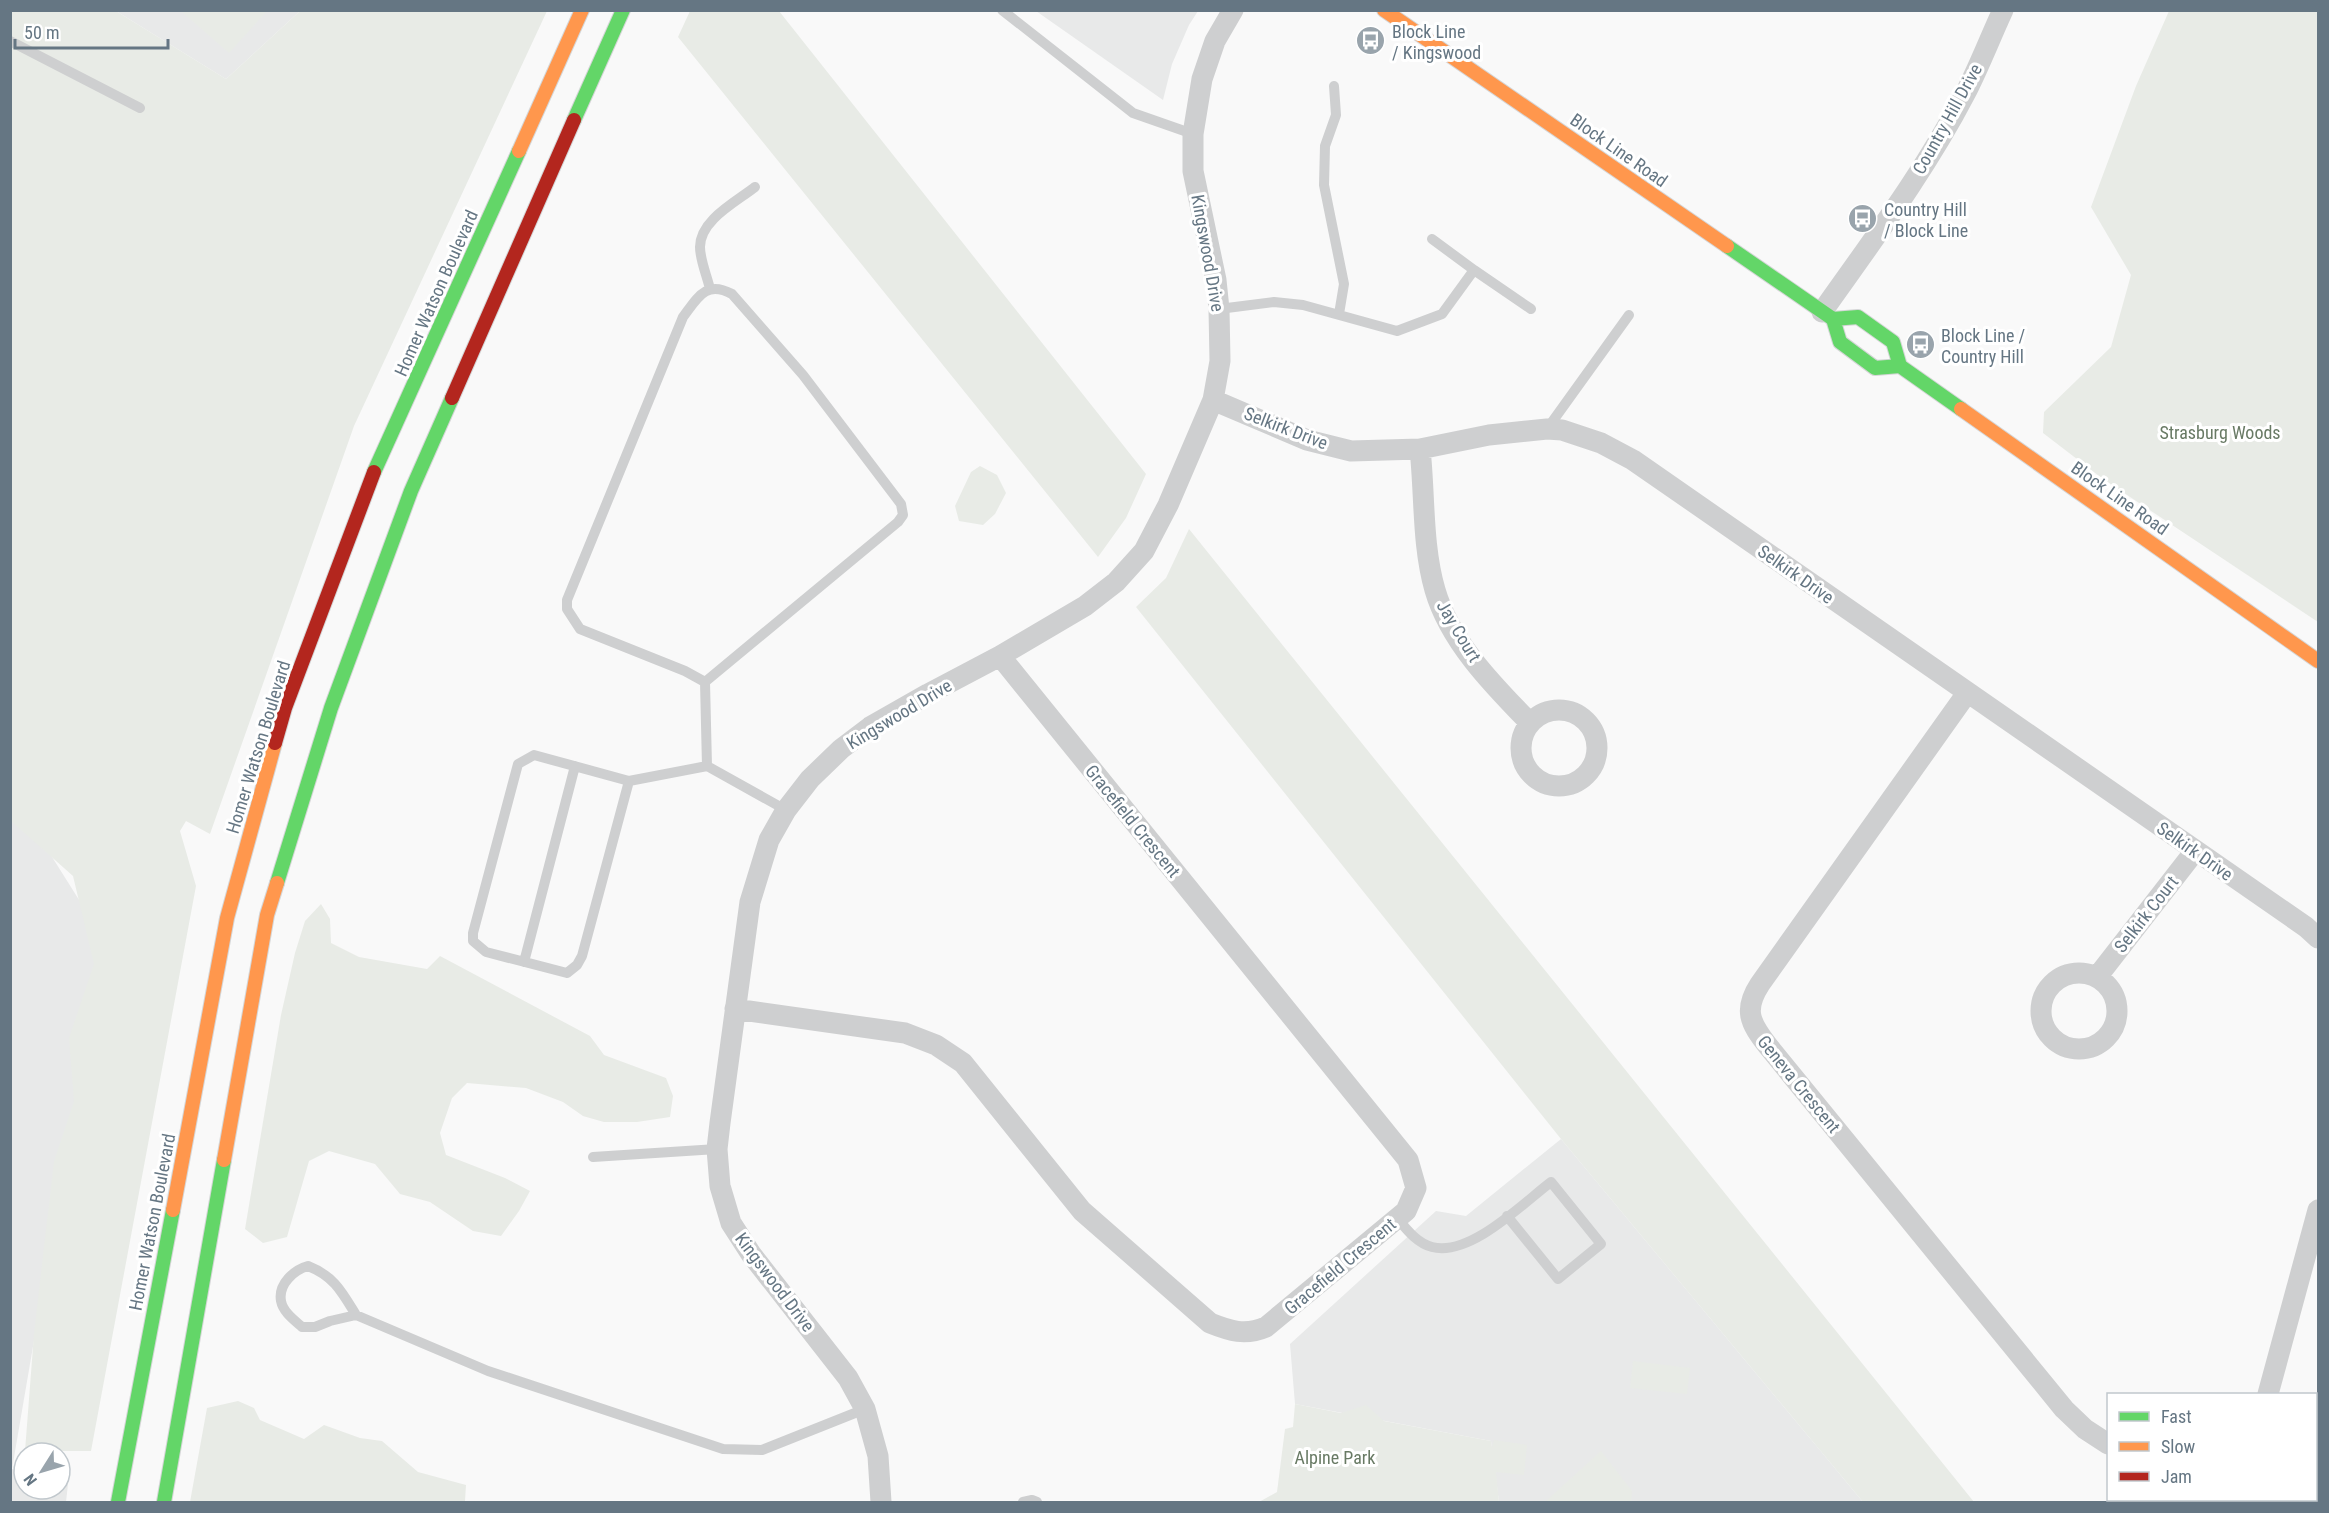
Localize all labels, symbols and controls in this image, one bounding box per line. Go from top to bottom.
scale bar [15,12,168,50]
place label: Block Line / Kingswood [1392,21,1481,63]
text: 50 m [24,22,59,43]
bus stop icon: Block Line / Kingswood [1355,25,1387,57]
street label: Country Hill Drive [1908,60,1986,178]
street label: Block Line Road [1566,109,1672,191]
street label: Kingswood Drive [1187,193,1229,313]
place label: Country Hill / Block Line [1884,199,1968,241]
bus stop icon: Country Hill / Block Line [1847,203,1879,235]
street label: Homer Watson Boulevard [390,207,482,379]
place label: Block Line / Country Hill [1941,325,2026,367]
bus stop icon: Block Line / Country Hill [1904,329,1936,361]
street label: Selkirk Drive [1241,402,1331,454]
park label: Strasburg Woods [2159,422,2281,443]
street label: Block Line Road [2067,457,2173,539]
street label: Selkirk Drive [1754,540,1838,608]
street label: Jay Court [1432,596,1486,666]
street label: Homer Watson Boulevard [222,658,294,836]
street label: Kingswood Drive [843,674,955,754]
street label: Gracefield Crescent [1081,761,1185,881]
street label: Selkirk Drive [2153,817,2237,885]
street label: Selkirk Court [2110,872,2182,956]
street label: Geneva Crescent [1753,1031,1845,1137]
street label: Homer Watson Boulevard [125,1132,179,1312]
street label: Gracefield Crescent [1280,1213,1400,1319]
street label: Kingswood Drive [731,1228,819,1336]
legend [2107,1393,2317,1501]
text: Fast [2161,1406,2192,1427]
text: Slow [2161,1436,2196,1457]
north arrow [12,1441,72,1501]
park label: Alpine Park [1295,1447,1375,1468]
text: Jam [2161,1466,2192,1487]
text: N [20,1470,41,1489]

